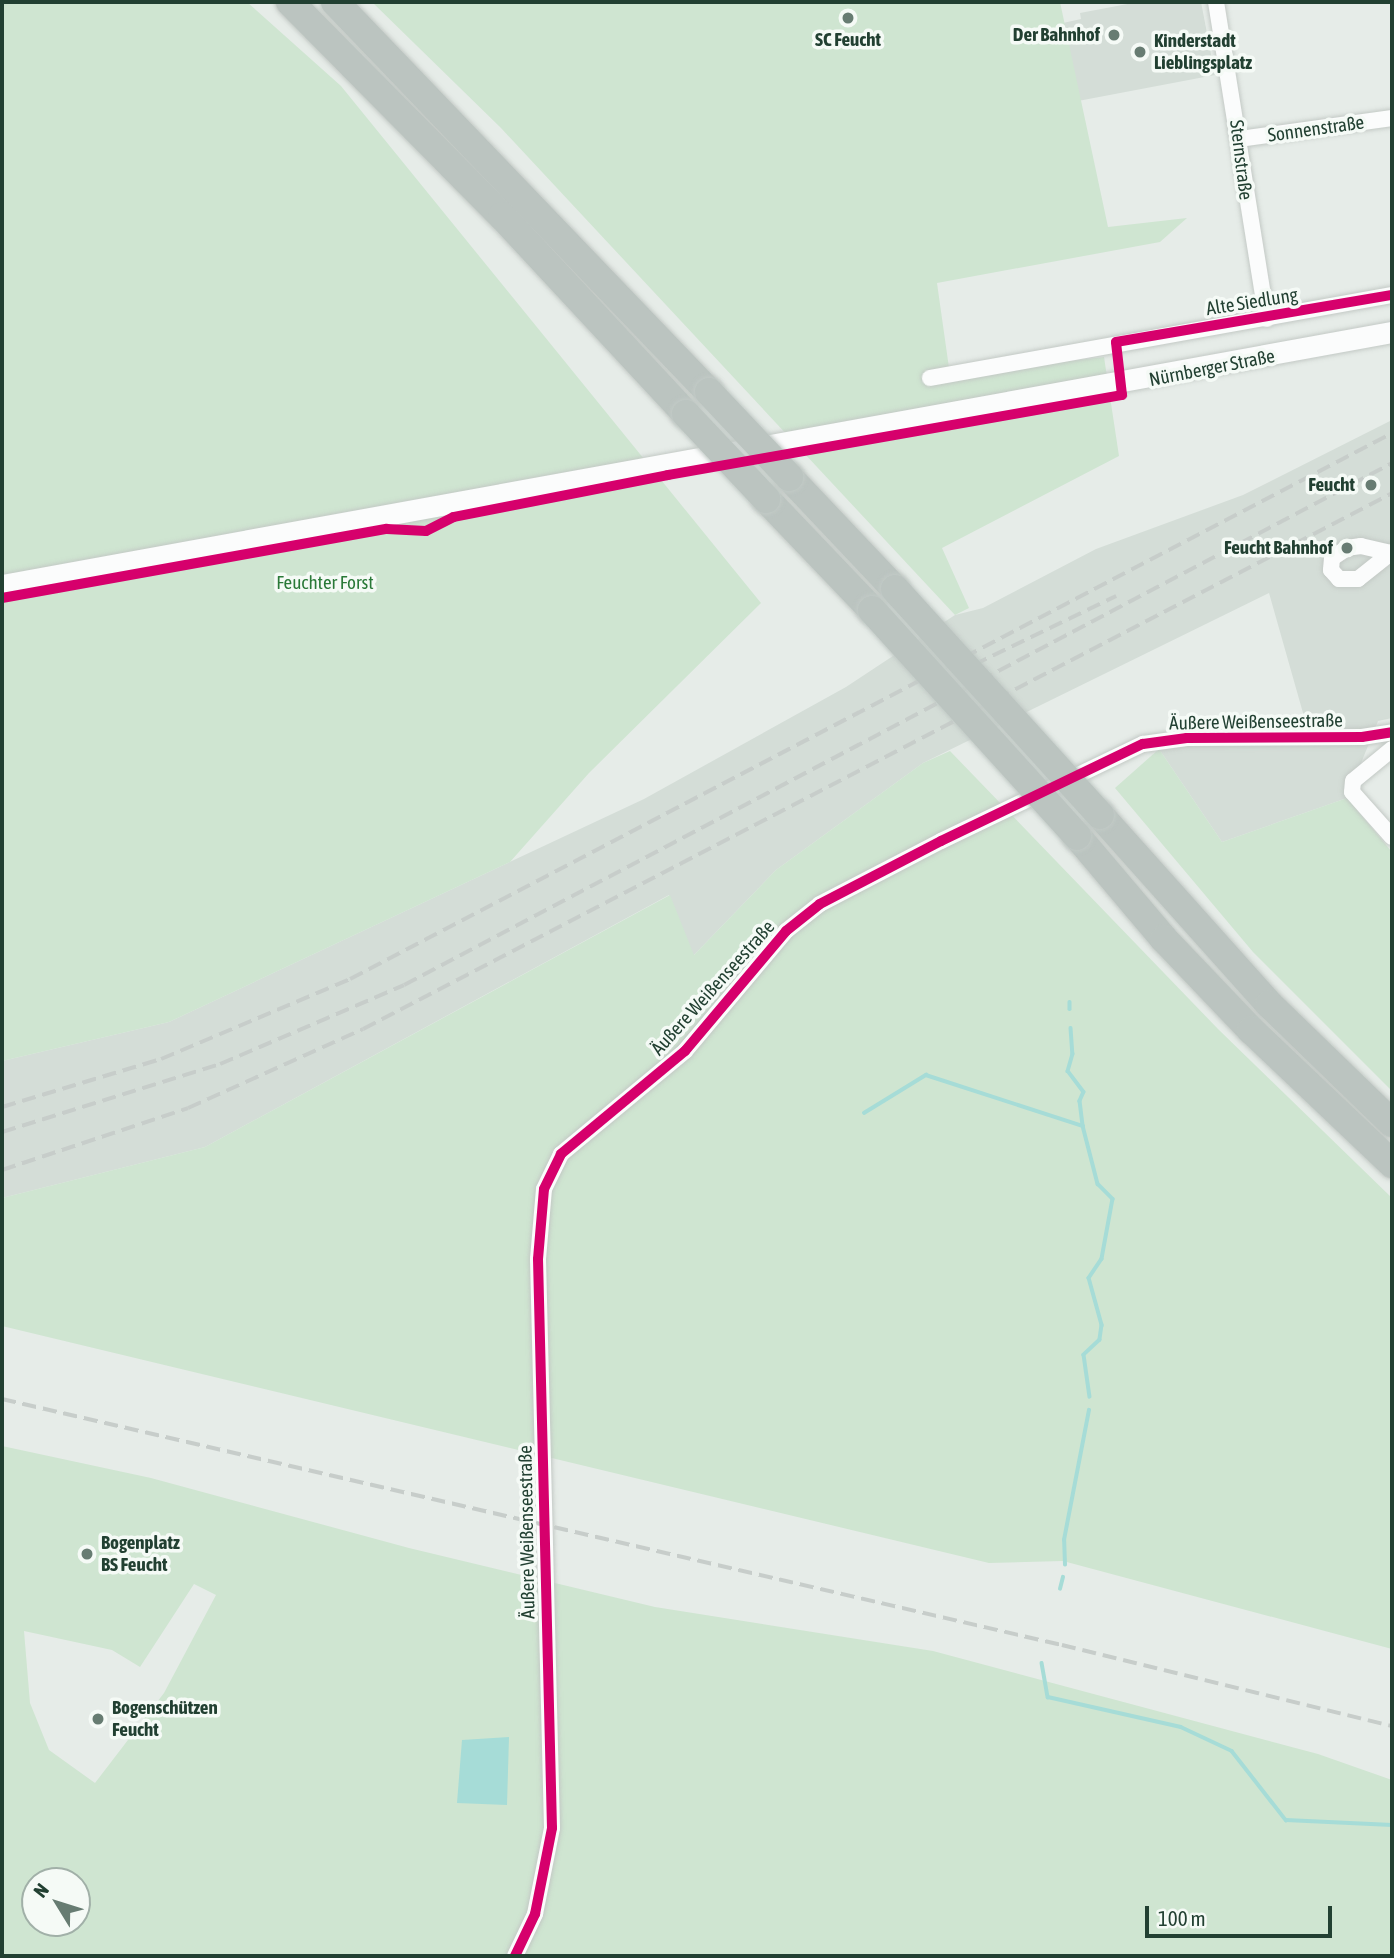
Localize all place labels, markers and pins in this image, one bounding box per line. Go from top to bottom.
marker: SC Feucht [840,10,856,26]
place label: Der Bahnhof [1013,24,1100,46]
marker: Der Bahnhof [1106,27,1122,43]
place label: SC Feucht [815,29,881,51]
place label: Kinderstadt Lieblingsplatz [1154,30,1252,74]
marker: Kinderstadt Lieblingsplatz [1132,44,1148,60]
place label: Feucht [1308,474,1355,496]
marker: Feucht [1361,475,1381,495]
place label: Feucht Bahnhof [1224,537,1333,559]
marker: Feucht Bahnhof [1339,540,1355,556]
place label: Bogenplatz BS Feucht [101,1532,180,1576]
marker: Bogenplatz BS Feucht [79,1546,95,1562]
place label: Bogenschützen Feucht [112,1697,218,1741]
marker: Bogenschützen Feucht [90,1711,106,1727]

